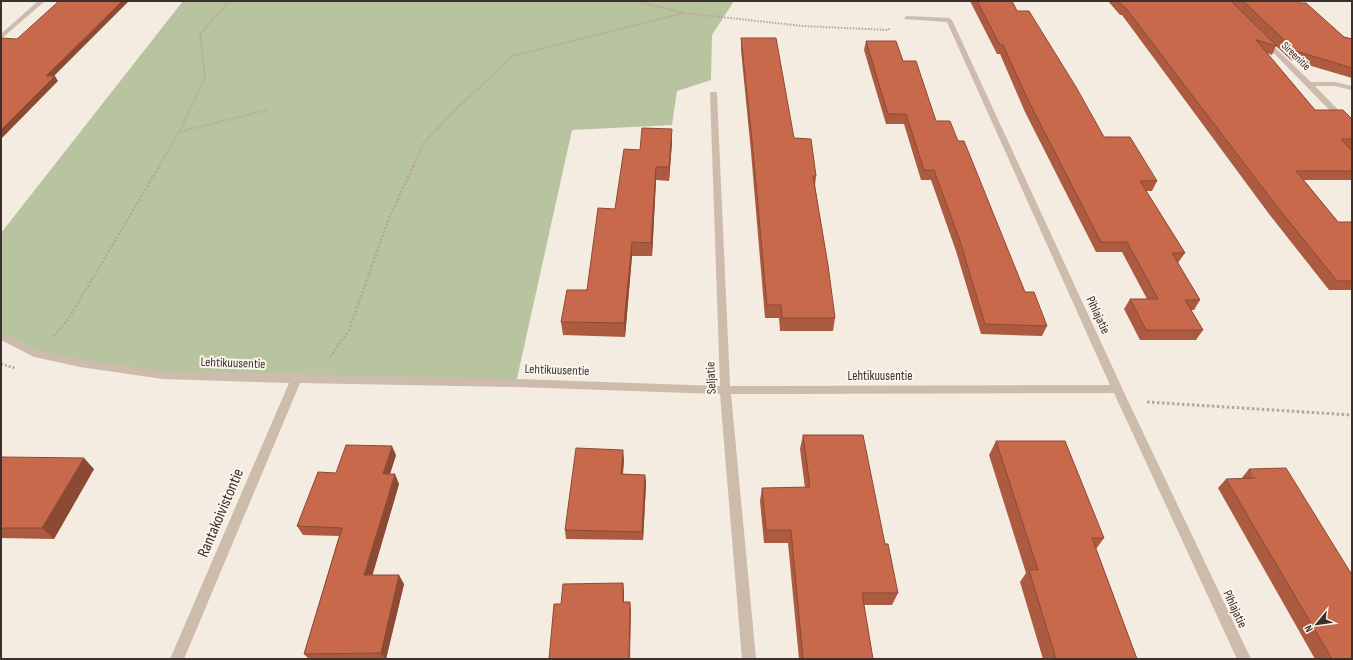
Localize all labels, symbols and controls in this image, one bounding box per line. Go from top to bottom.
street label: Sireenitie [1279,39,1313,73]
street label: Pihlajatie [1082,294,1114,336]
street label: Lehtikuusentie [200,354,266,372]
street label: Lehtikuusentie [524,361,590,379]
street label: Seljatie [702,361,720,395]
street label: Lehtikuusentie [848,368,912,384]
street label: Rantakoivistontie [194,466,248,560]
street label: Pihlajatie [1219,588,1251,630]
north arrow [1297,604,1337,644]
text: N [1302,623,1316,634]

